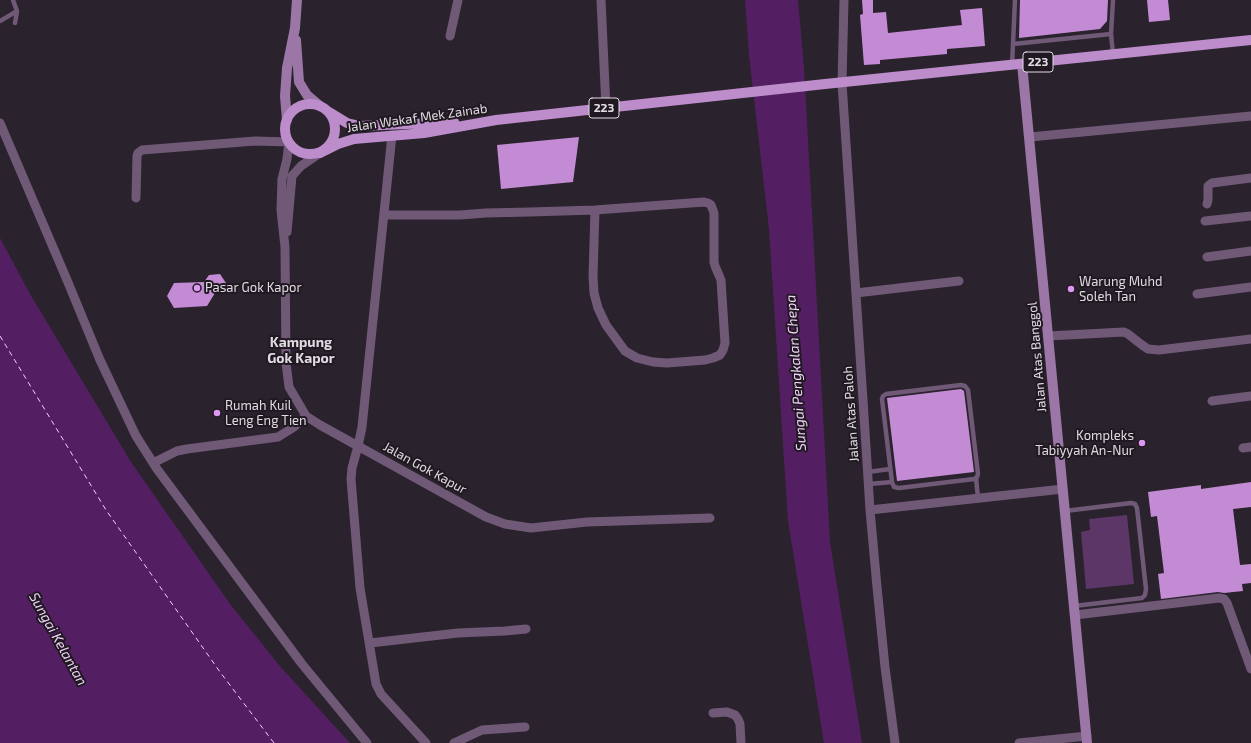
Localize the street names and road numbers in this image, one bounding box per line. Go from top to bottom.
road number: 223 [1023,52,1053,72]
road number: 223 [589,98,619,118]
street label: Jalan Wakaf Mek Zainab [346,100,488,136]
street label: Jalan Atas Banggol [1024,301,1050,413]
street label: Jalan Atas Paloh [840,366,862,462]
street label: Jalan Gok Kapur [381,439,469,497]

